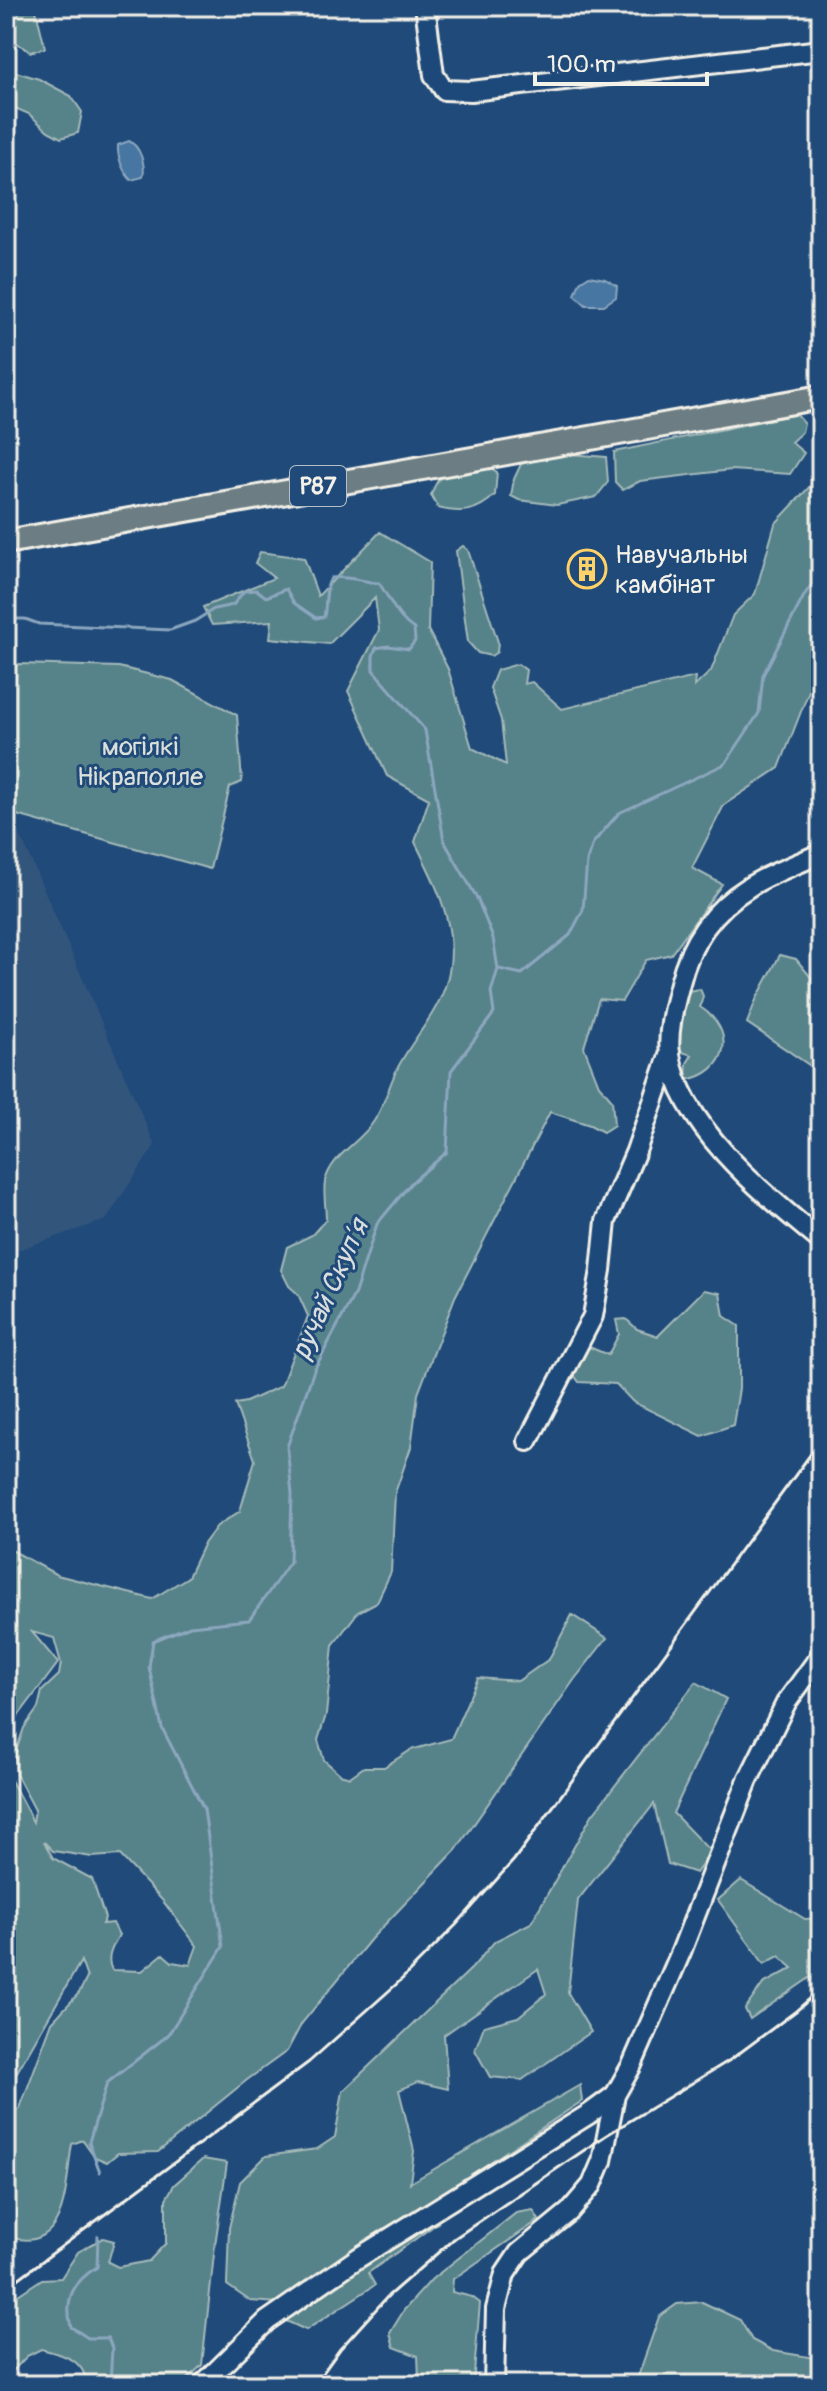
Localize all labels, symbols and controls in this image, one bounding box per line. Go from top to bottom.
scale bar [535,36,707,86]
text: 100 m [547,50,616,79]
road number: Р87 [290,466,346,506]
place label: Навучальны камбінат [615,539,748,601]
building icon: Навучальны камбінат [566,548,608,590]
park label: могілкі Нікраполле [77,731,203,793]
water label: ручай Скупʼя [284,1212,378,1365]

